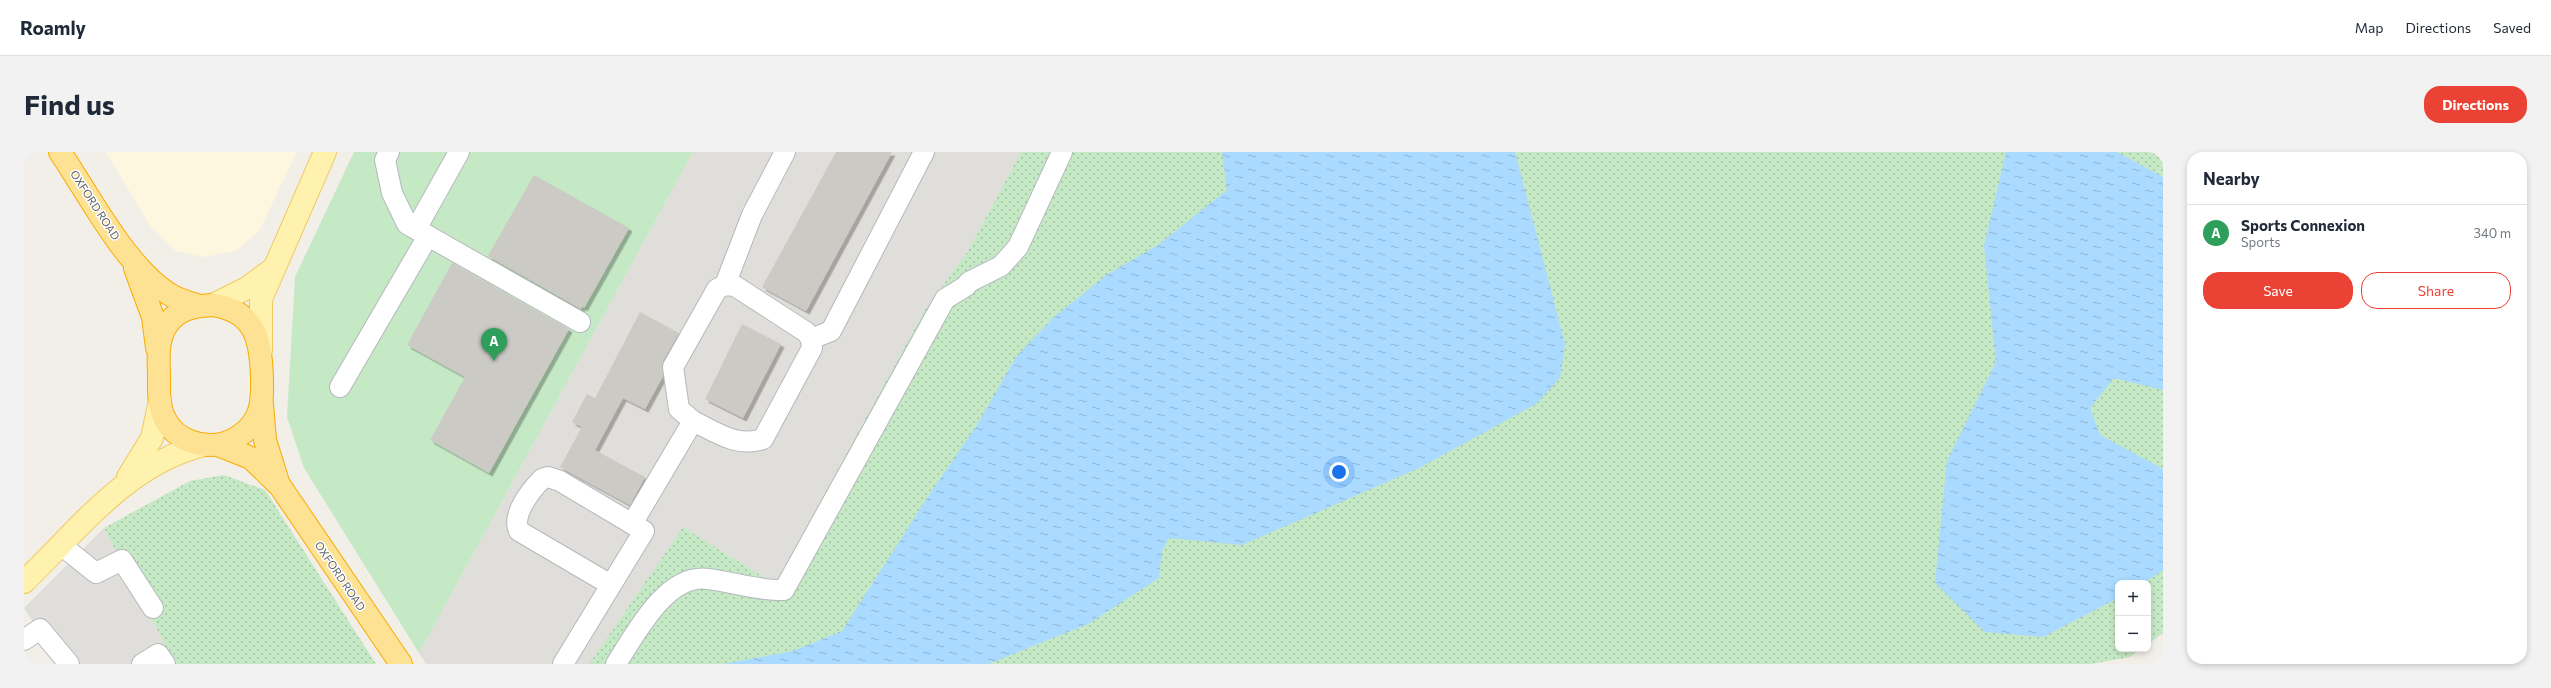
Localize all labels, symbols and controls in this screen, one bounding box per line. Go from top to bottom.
text: Roamly [20,16,86,39]
text: Map [2355,19,2384,36]
text: Directions [2406,19,2471,36]
text: Saved [2493,19,2531,36]
button: Directions [2424,86,2527,123]
text: Find us [24,87,115,121]
street label: OXFORD ROAD [68,167,123,242]
text: Nearby [2203,168,2260,189]
text: Sports Connexion [2241,216,2365,234]
text: A [2211,225,2221,241]
text: 340 m [2473,225,2511,241]
text: Sports [2241,234,2281,250]
button: Save [2203,272,2353,309]
button: Share [2361,272,2511,309]
pin: A [481,328,507,361]
your location [1329,462,1349,482]
street label: OXFORD ROAD [313,539,368,613]
map controls [2115,580,2151,652]
button: + [2115,580,2151,616]
button: − [2115,616,2151,652]

